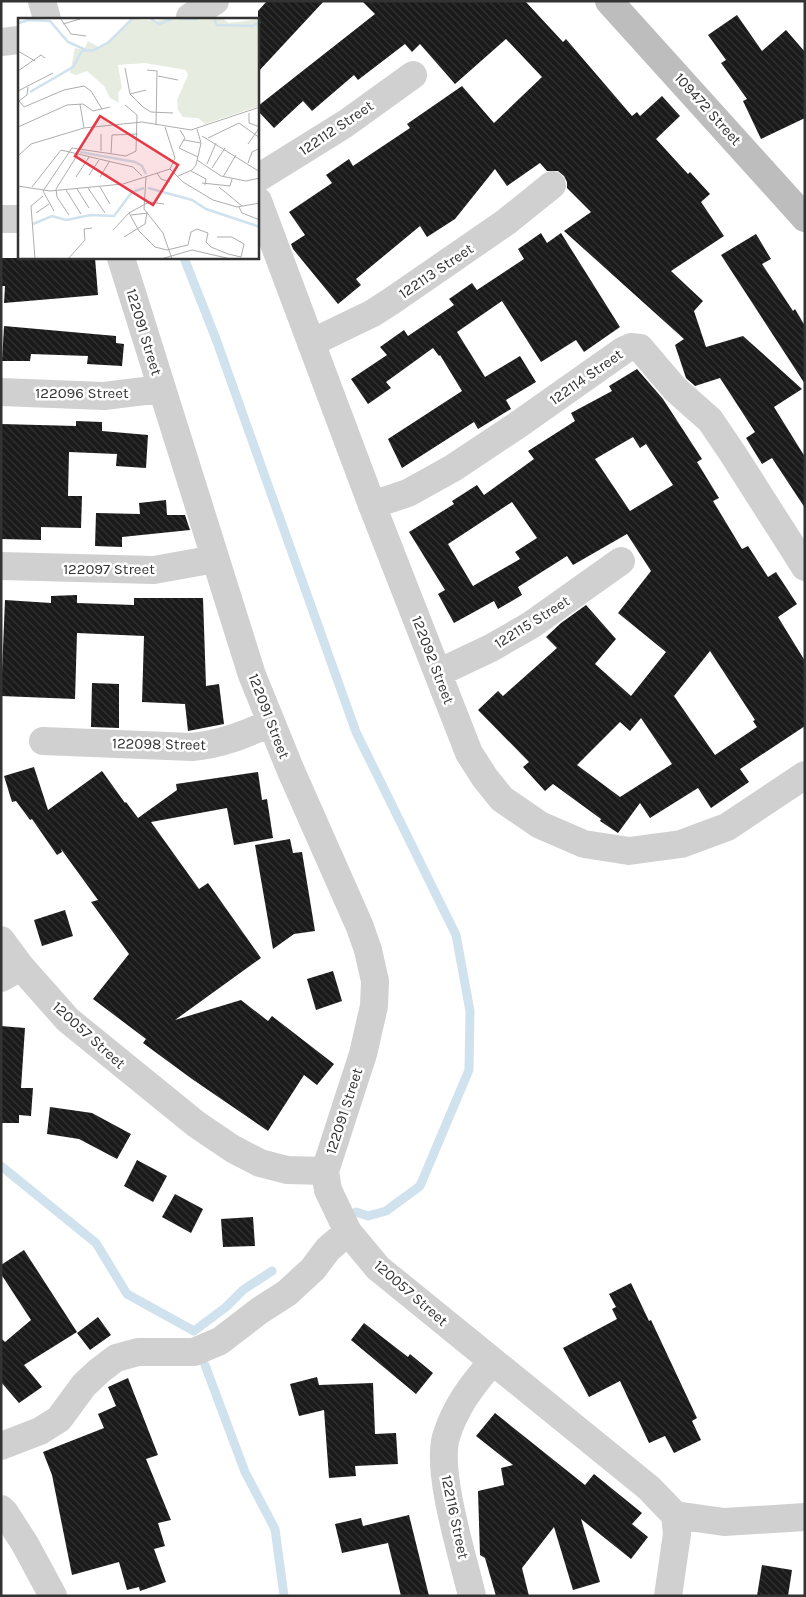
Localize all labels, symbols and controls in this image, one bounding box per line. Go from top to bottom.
inset map [18,18,259,259]
street label: 109472 Street [671,69,746,149]
street label: 122112 Street [295,96,377,159]
street label: 122113 Street [395,239,477,302]
street label: 122091 Street [122,287,166,378]
street label: 122114 Street [546,345,626,409]
street label: 122096 Street [35,384,129,402]
street label: 122097 Street [63,560,155,578]
street label: 122115 Street [491,592,573,652]
street label: 122092 Street [408,613,458,707]
street label: 122091 Street [245,671,294,761]
street label: 122098 Street [112,734,206,754]
street label: 120057 Street [49,998,129,1073]
street label: 122091 Street [322,1065,367,1156]
street label: 120057 Street [370,1256,452,1330]
street label: 122116 Street [437,1473,473,1561]

